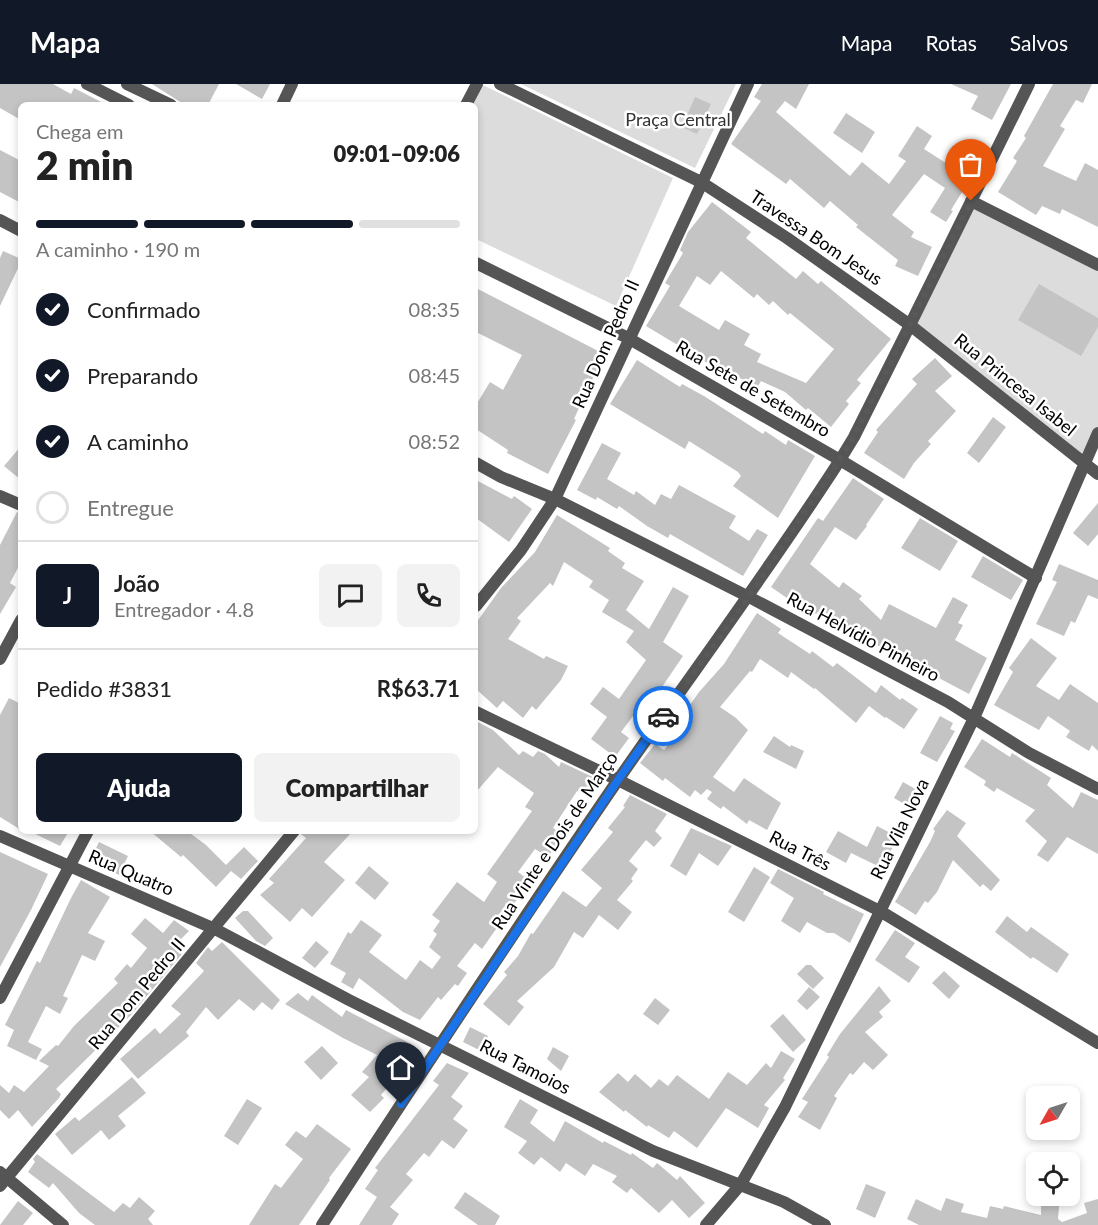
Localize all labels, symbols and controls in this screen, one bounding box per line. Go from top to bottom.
text: Mapa [30,25,100,59]
text: Mapa [841,30,893,55]
text: Rotas [926,30,977,55]
text: Salvos [1010,30,1068,55]
park label: Praça Central [625,108,731,130]
text: Chega em [36,119,124,143]
pin [945,139,996,201]
text: 09:01–09:06 [334,140,460,167]
text: 2 min [36,142,133,188]
icon: bag [954,148,987,181]
street label: Travessa Bom Jesus [746,185,887,290]
text: A caminho · 190 m [36,237,200,261]
street label: Rua Dom Pedro II [567,276,643,411]
icon: check [36,293,69,326]
text: Confirmado [87,296,200,323]
text: 08:35 [409,297,460,321]
street label: Rua Princesa Isabel [950,328,1081,440]
street label: Rua Sete de Setembro [672,335,835,441]
icon: check [36,359,69,392]
text: Preparando [87,362,198,389]
text: 08:45 [409,363,460,387]
icon: check [36,425,69,458]
text: A caminho [87,428,189,455]
text: 08:52 [409,429,460,453]
text: Entregue [87,494,174,521]
button: chat [319,564,382,627]
button: phone [397,564,460,627]
text: João [114,570,160,597]
text: J [63,582,72,609]
street label: Rua Helvídio Pinheiro [783,587,944,686]
text: Entregador · 4.8 [114,597,254,621]
text: Pedido #3831 [36,675,172,702]
text: R$63.71 [377,675,460,702]
courier [633,686,693,746]
icon: car [647,700,680,733]
street label: Rua Vinte e Dois de Março [486,747,622,934]
button: Ajuda [36,753,242,822]
button: Compartilhar [254,753,460,822]
street label: Rua Vila Nova [865,774,933,883]
street label: Rua Três [766,825,835,875]
street label: Rua Quatro [85,844,177,900]
street label: Rua Dom Pedro II [83,933,189,1054]
street label: Rua Tamoios [476,1034,575,1098]
pin [375,1042,426,1104]
icon: home [384,1051,417,1084]
north arrow [1026,1086,1080,1140]
map controls [1026,1086,1080,1206]
button: locate [1026,1152,1080,1206]

